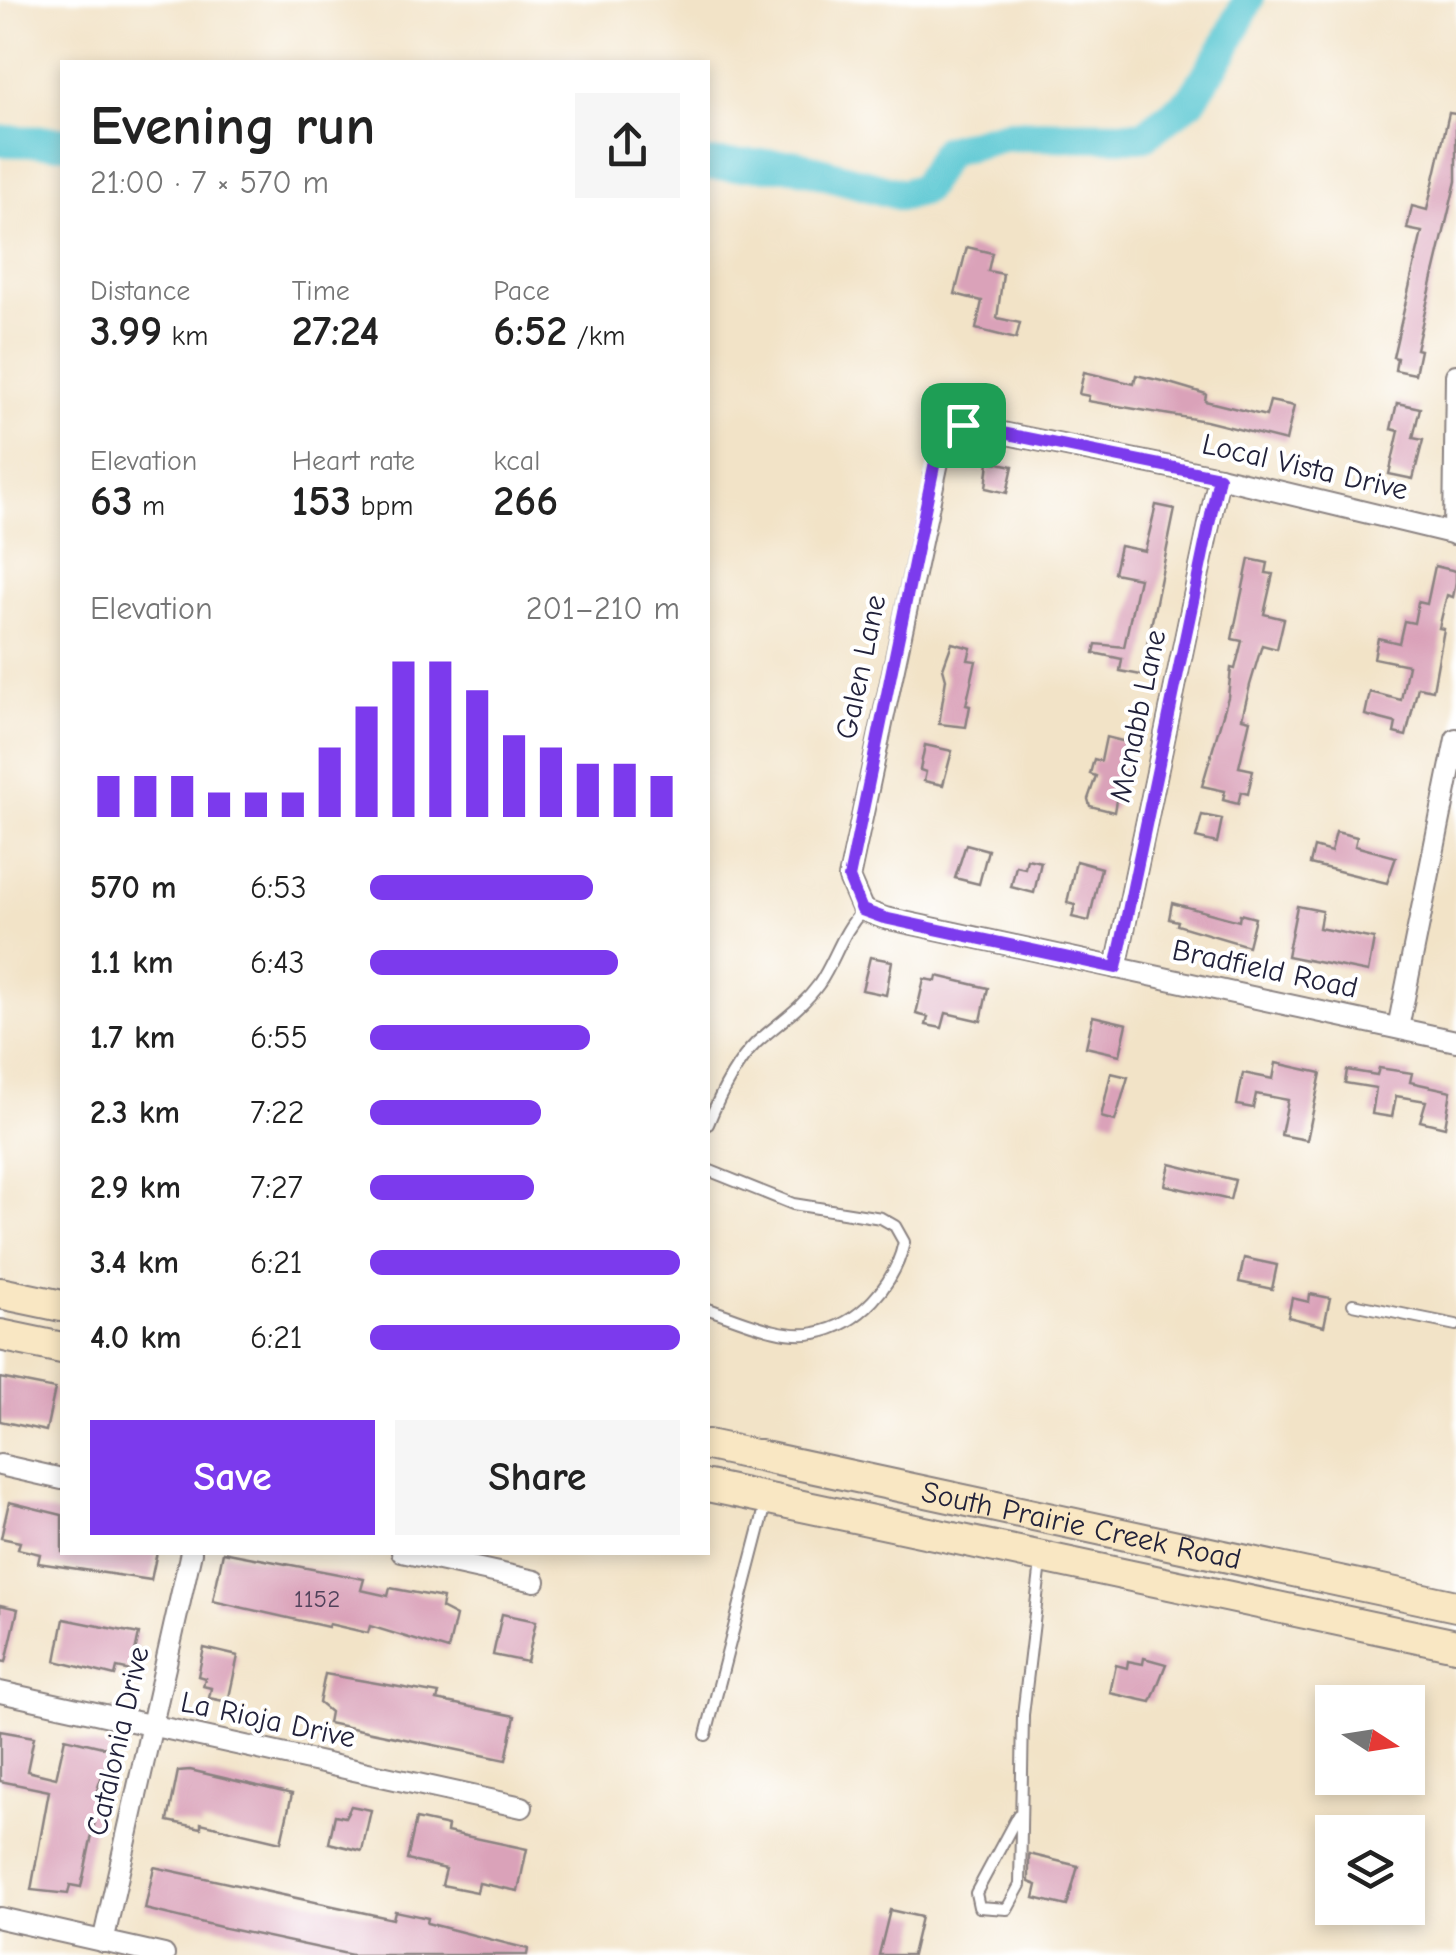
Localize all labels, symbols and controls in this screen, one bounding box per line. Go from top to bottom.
button: share [575,93,680,198]
text: Evening run [90,94,375,158]
text: 21:00 · 7 × 570 m [90,164,329,201]
text: Distance [90,275,190,307]
text: Time [292,275,350,307]
text: Pace [493,275,550,307]
text: 3.99 [90,307,162,356]
text: 27:24 [292,307,379,356]
text: 6:52 [493,307,567,356]
text: km [162,320,208,352]
text: /km [567,320,626,352]
pin [921,383,1006,468]
icon: arrive [936,398,991,453]
street label: Local Vista Drive [1199,426,1411,508]
text: Elevation [90,445,197,477]
text: Heart rate [292,445,415,477]
text: kcal [493,445,540,477]
text: 63 [90,477,133,526]
text: 153 [292,477,351,526]
text: 266 [493,477,558,526]
text: m [133,490,165,522]
text: bpm [351,490,414,522]
text: Elevation [90,590,213,627]
text: 201–210 m [526,590,680,627]
street label: Galen Lane [829,592,893,742]
street label: Mcnabb Lane [1103,627,1173,805]
text: 570 m [90,869,177,906]
text: 6:53 [250,869,307,906]
street label: Bradfield Road [1169,932,1361,1006]
text: 1.1 km [90,944,173,981]
text: 6:43 [250,944,305,981]
text: 1.7 km [90,1019,175,1056]
text: 6:55 [250,1019,308,1056]
text: 2.3 km [90,1094,180,1131]
text: 7:22 [250,1094,304,1131]
text: 2.9 km [90,1169,181,1206]
text: 7:27 [250,1169,303,1206]
text: 3.4 km [90,1244,179,1281]
text: 6:21 [250,1244,303,1281]
text: 4.0 km [90,1319,182,1356]
text: 6:21 [250,1319,303,1356]
button: Save [90,1420,375,1535]
button: Share [395,1420,680,1535]
street label: South Prairie Creek Road [918,1474,1244,1577]
house number: 1152 [294,1584,340,1613]
street label: Catalonia Drive [79,1643,157,1839]
street label: La Rioja Drive [178,1684,358,1756]
north arrow [1315,1685,1425,1795]
map controls [1315,1685,1425,1925]
button: layers [1315,1815,1425,1925]

